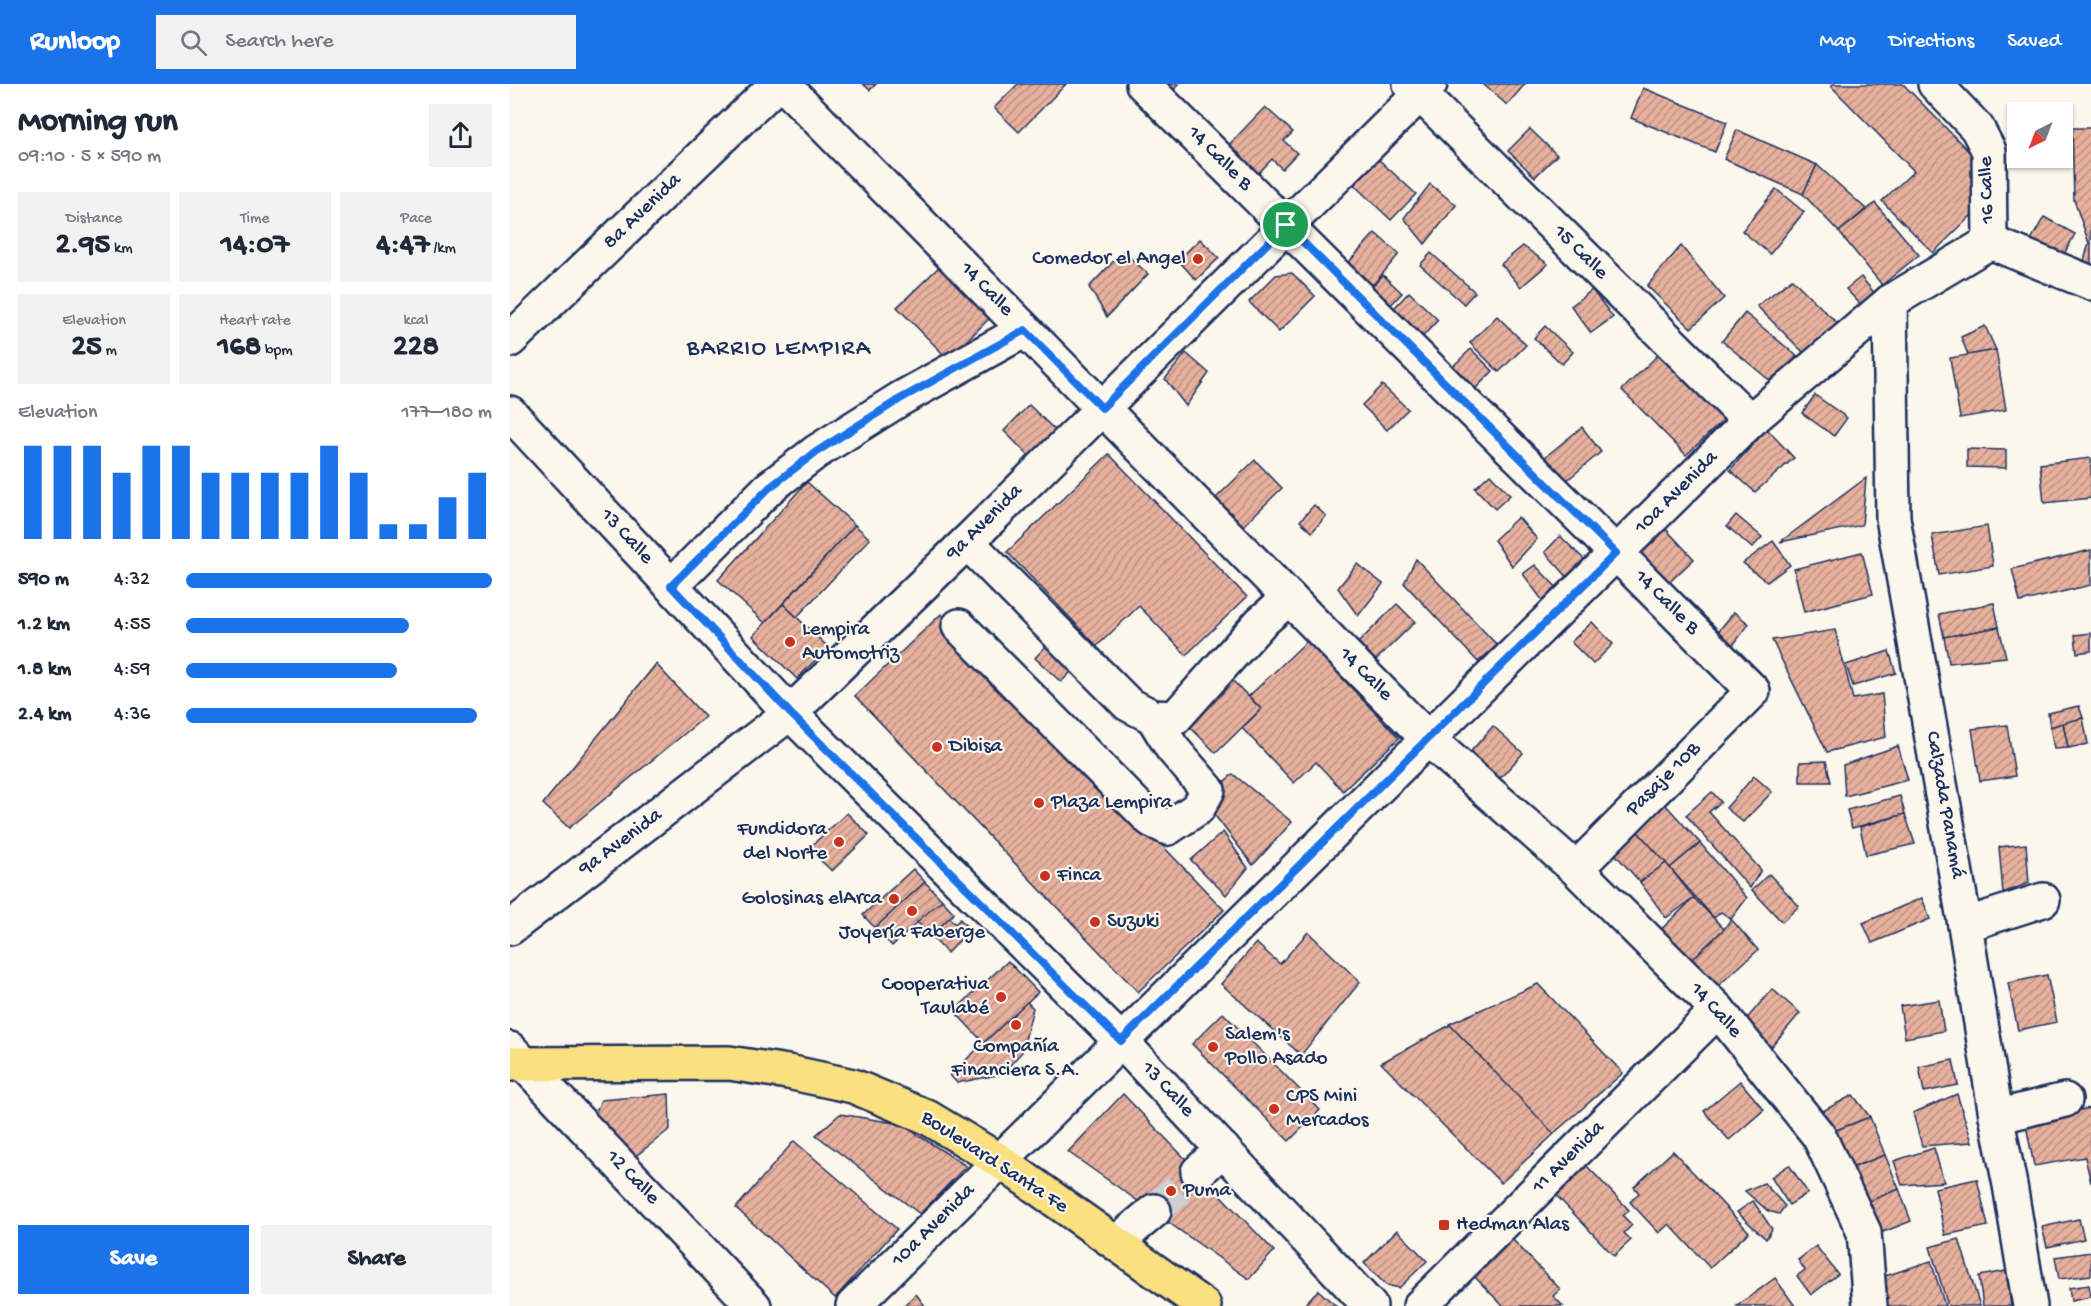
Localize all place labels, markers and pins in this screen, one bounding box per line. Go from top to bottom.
pin [1260,199,1311,250]
place label: Comedor el Angel [1032,247,1186,272]
marker: Comedor el Angel [1191,252,1205,266]
place label: Lempira Automotriz [802,618,900,667]
marker: Lempira Automotriz [783,635,797,649]
place label: Dibisa [947,735,1004,760]
marker: Dibisa [930,740,944,754]
place label: Plaza Lempira [1050,791,1174,816]
marker: Plaza Lempira [1032,796,1046,810]
place label: Fundidora del Norte [736,818,828,867]
marker: Fundidora del Norte [832,835,846,849]
place label: Finca [1056,864,1102,889]
marker: Finca [1038,869,1052,883]
place label: Golosinas elArca [742,887,883,912]
marker: Golosinas elArca [887,892,901,906]
marker: Joyería Faberge [905,904,919,918]
place label: Suzuki [1107,910,1160,935]
marker: Suzuki [1088,915,1102,929]
place label: Joyería Faberge [839,921,986,946]
place label: Cooperativa Taulabé [882,973,990,1022]
marker: Cooperativa Taulabé [994,990,1008,1004]
marker: Compañía Financiera S.A. [1009,1018,1023,1032]
place label: Salem's Pollo Asado [1224,1023,1328,1072]
place label: Compañía Financiera S.A. [951,1035,1080,1084]
marker: Salem's Pollo Asado [1206,1040,1220,1054]
place label: CPS Mini Mercados [1286,1085,1370,1134]
marker: CPS Mini Mercados [1267,1102,1281,1116]
place label: Puma [1182,1179,1232,1204]
marker: Puma [1164,1184,1178,1198]
place label: Hedman Alas [1456,1213,1570,1238]
marker: Hedman Alas [1437,1218,1451,1232]

